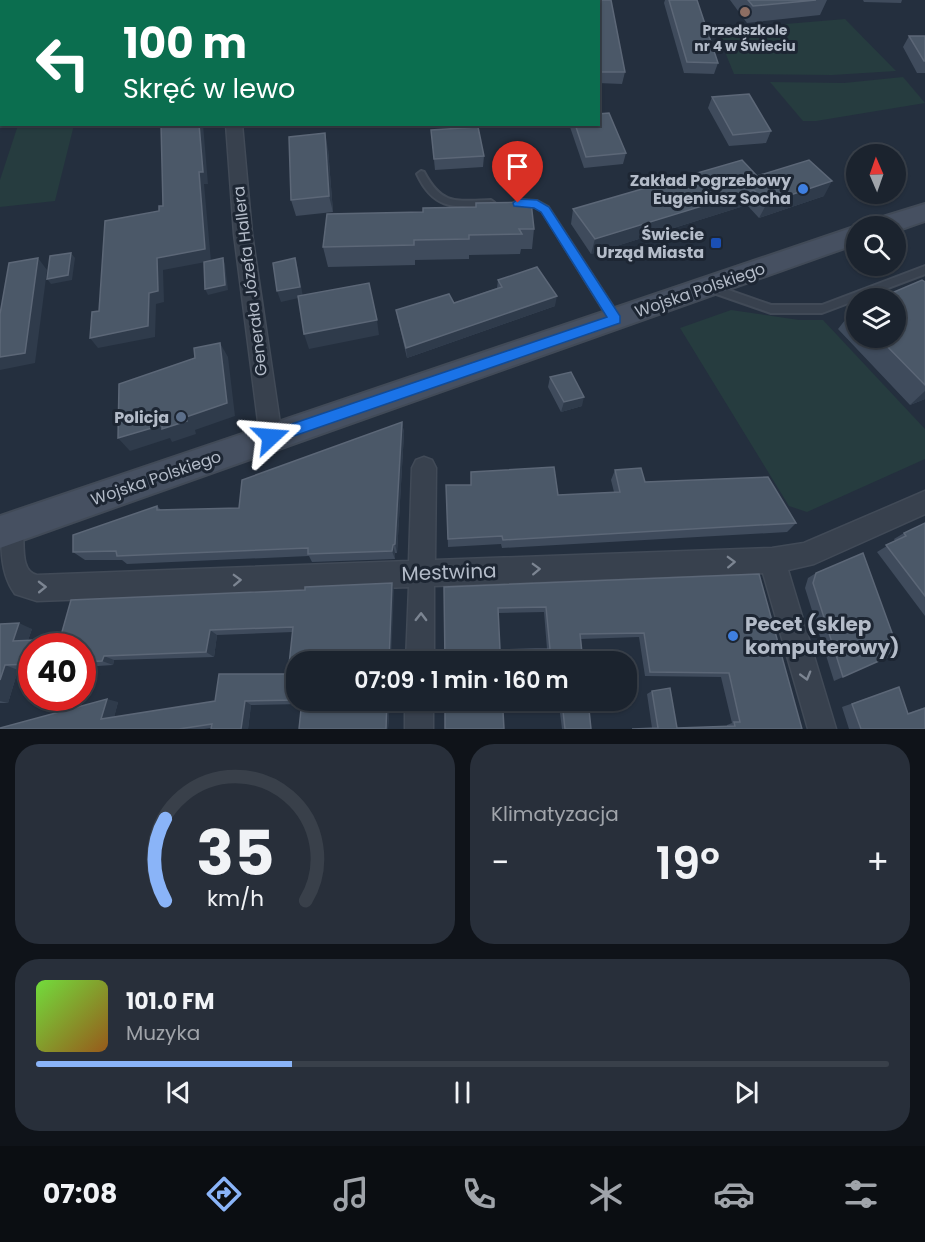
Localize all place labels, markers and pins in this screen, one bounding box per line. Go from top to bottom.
marker: Przedszkole nr 4 w Świeciu [738,5,752,19]
place label: Przedszkole nr 4 w Świeciu [694,20,796,56]
pin [492,141,543,203]
place label: Zakład Pogrzebowy Eugeniusz Socha [630,169,792,210]
marker: Zakład Pogrzebowy Eugeniusz Socha [796,182,810,196]
place label: Świecie Urząd Miasta [596,223,704,264]
marker: Świecie Urząd Miasta [709,236,723,250]
place label: Policja [114,406,169,429]
marker: Policja [174,410,188,424]
place label: Pecet (sklep komputerowy) [745,610,900,661]
marker: Pecet (sklep komputerowy) [726,629,740,643]

